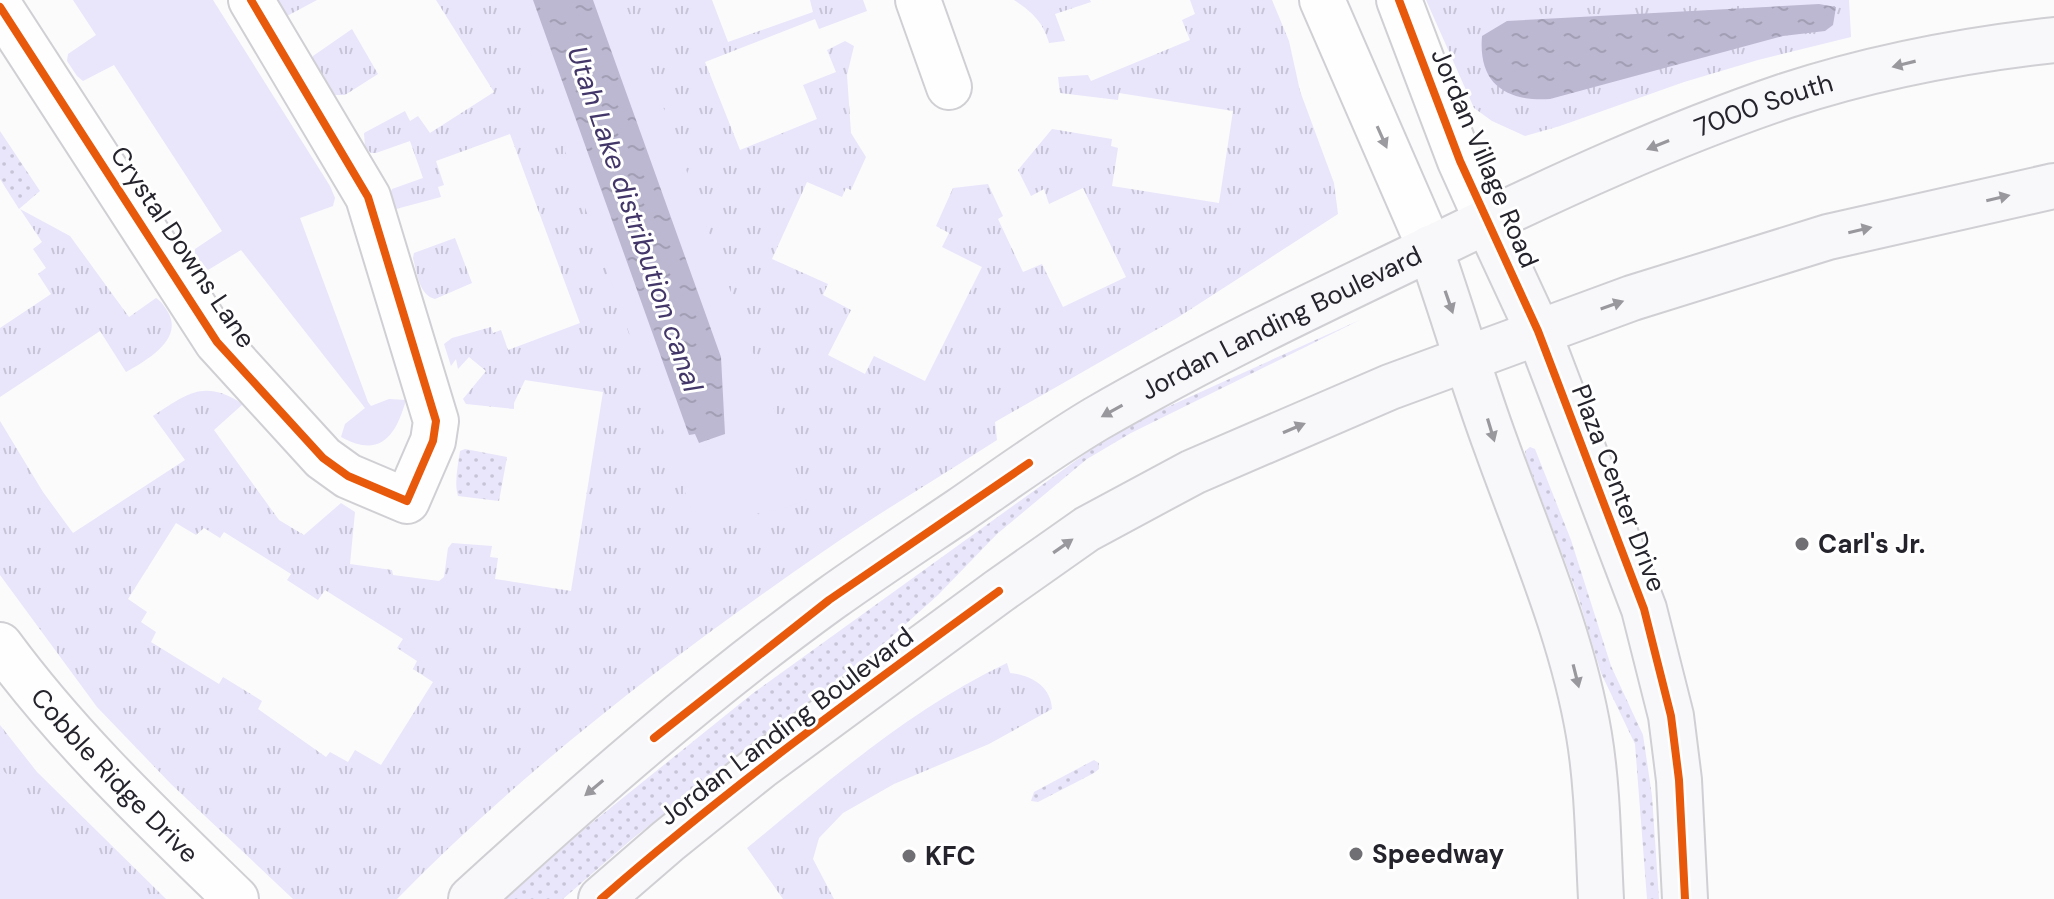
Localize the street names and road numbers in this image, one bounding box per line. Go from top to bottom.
street label: Jordan Village Road [1423,43,1547,273]
street label: 7000 South [1689,65,1837,145]
street label: Crystal Downs Lane [103,139,263,355]
street label: Jordan Landing Boulevard [1134,238,1427,408]
street label: Plaza Center Drive [1564,380,1674,596]
street label: Jordan Landing Boulevard [652,619,920,833]
street label: Cobble Ridge Drive [23,681,206,870]

